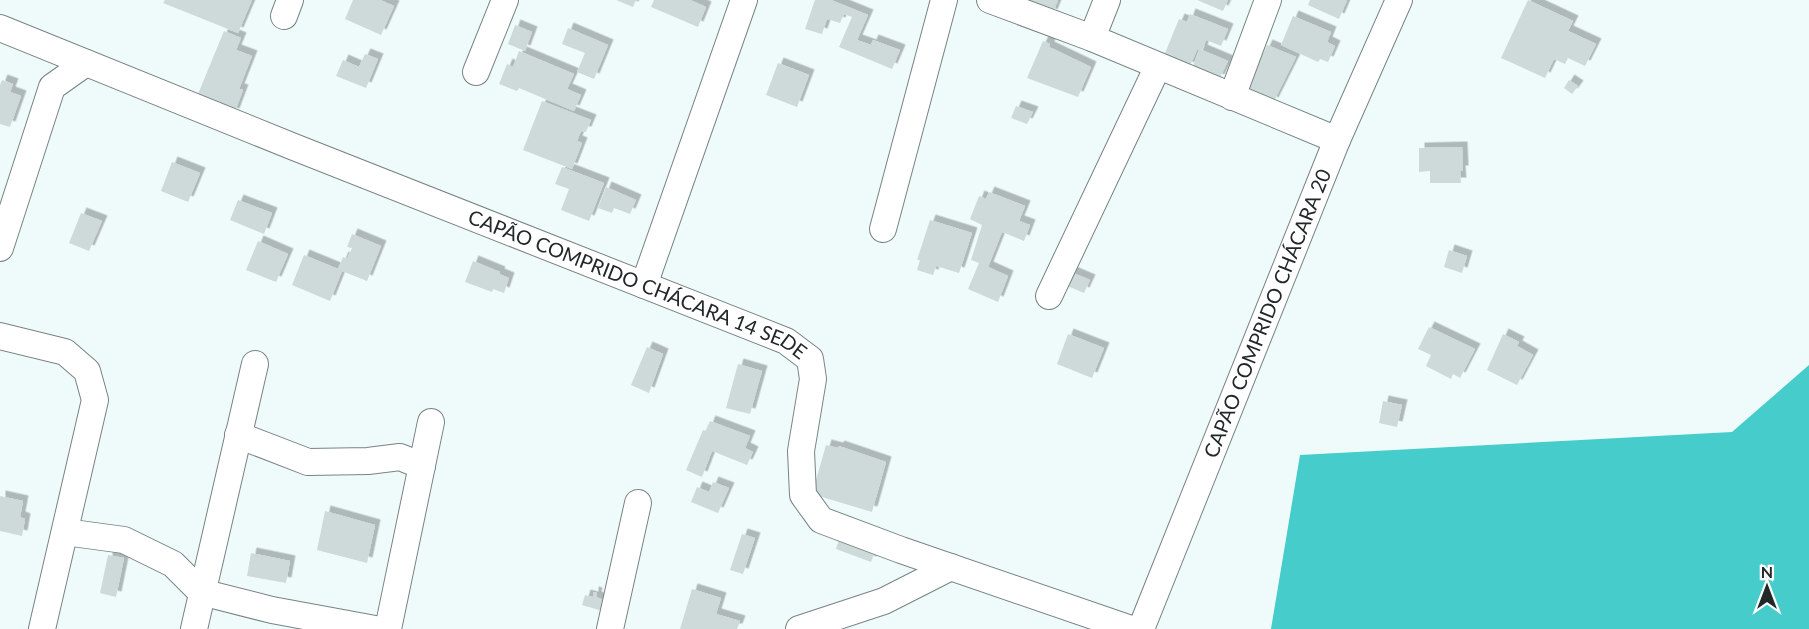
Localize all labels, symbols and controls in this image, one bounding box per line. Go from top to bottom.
street label: CAPÃO COMPRIDO CHÁCARA 20 [1198,165,1335,461]
street label: CAPÃO COMPRIDO CHÁCARA 14 SEDE [465,204,812,363]
north arrow [1737,557,1797,617]
text: N [1761,562,1773,581]

